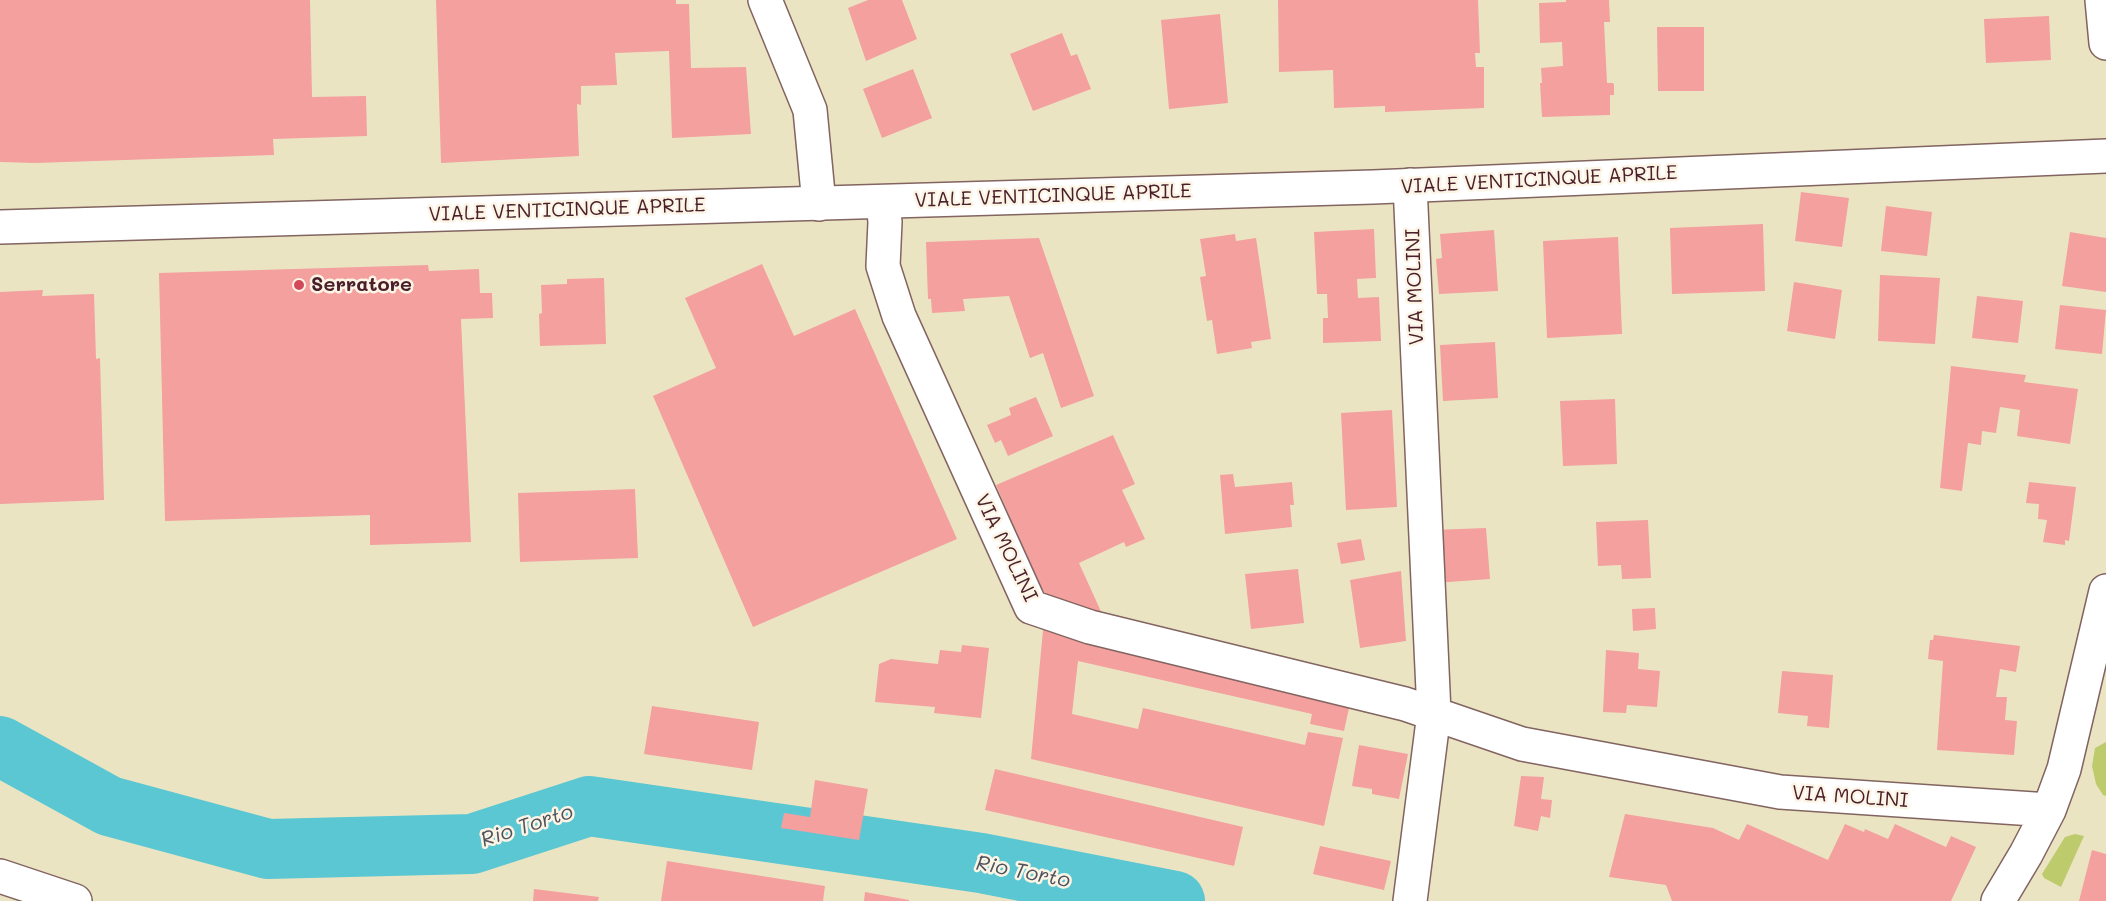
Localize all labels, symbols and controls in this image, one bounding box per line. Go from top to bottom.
street label: VIALE VENTICINQUE APRILE [1400,161,1678,199]
street label: VIALE VENTICINQUE APRILE [914,179,1192,213]
street label: VIALE VENTICINQUE APRILE [428,193,706,227]
street label: VIA MOLINI [1401,228,1429,346]
place label: Serratore [311,273,412,297]
marker: Serratore [292,278,306,292]
street label: VIA MOLINI [970,490,1042,606]
street label: VIA MOLINI [1791,781,1909,813]
water label: Rio Torto [478,799,576,853]
water label: Rio Torto [974,851,1072,893]

